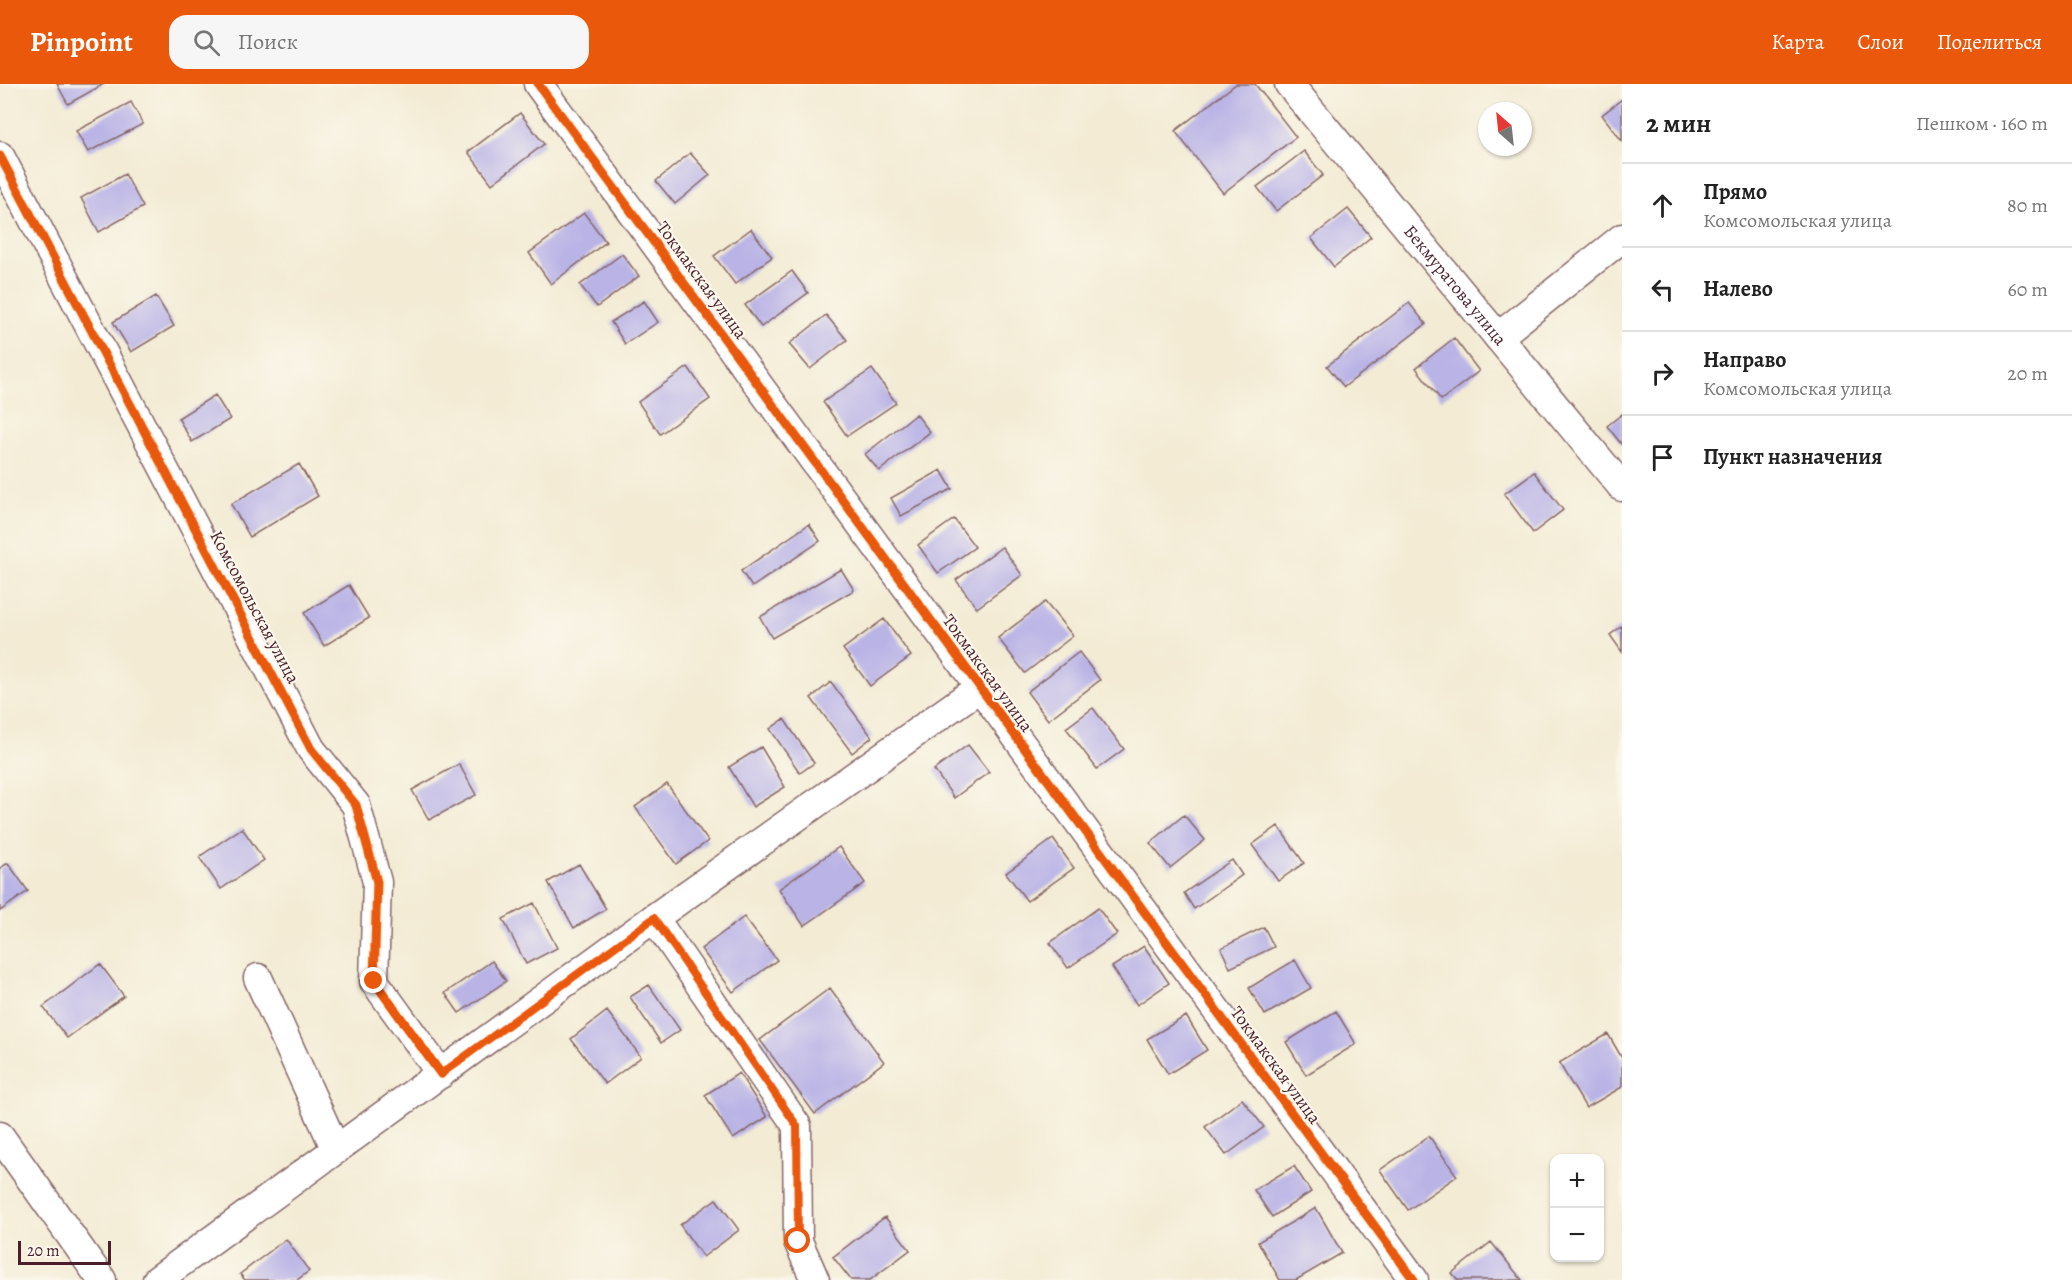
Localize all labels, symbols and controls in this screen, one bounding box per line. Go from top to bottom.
search box [169,15,589,69]
text: Pinpoint [30,23,133,61]
icon: search [190,26,223,59]
text: Поиск [238,27,298,57]
text: Карта [1771,28,1824,56]
text: Слои [1857,28,1904,56]
text: Поделиться [1937,28,2042,56]
north arrow [1478,102,1532,156]
text: 2 мин [1646,106,1711,141]
text: Пешком · 160 m [1916,110,2048,137]
text: Прямо [1703,177,1767,207]
icon: ahead [1646,189,1679,222]
text: 80 m [2007,192,2048,219]
text: Комсомольская улица [1703,207,1892,234]
street label: Токмакская улица [651,216,753,344]
street label: Бекмуратова улица [1398,220,1513,351]
icon: left [1646,273,1679,306]
text: Налево [1703,274,1773,304]
text: 60 m [2008,276,2048,303]
text: Направо [1703,345,1786,375]
icon: right [1646,357,1679,390]
text: 20 m [2007,360,2048,387]
text: Комсомольская улица [1703,375,1892,402]
icon: arrive [1646,441,1679,474]
text: Пункт назначения [1703,442,1882,472]
street label: Комсомольская улица [204,526,306,688]
street label: Токмакская улица [937,609,1039,737]
route end [360,967,386,993]
street label: Токмакская улица [1225,1001,1327,1129]
map controls [1550,1154,1604,1262]
button: + [1550,1154,1604,1208]
button: − [1550,1208,1604,1262]
route start [784,1227,810,1253]
scale bar [18,1238,111,1266]
text: 20 m [27,1240,60,1262]

